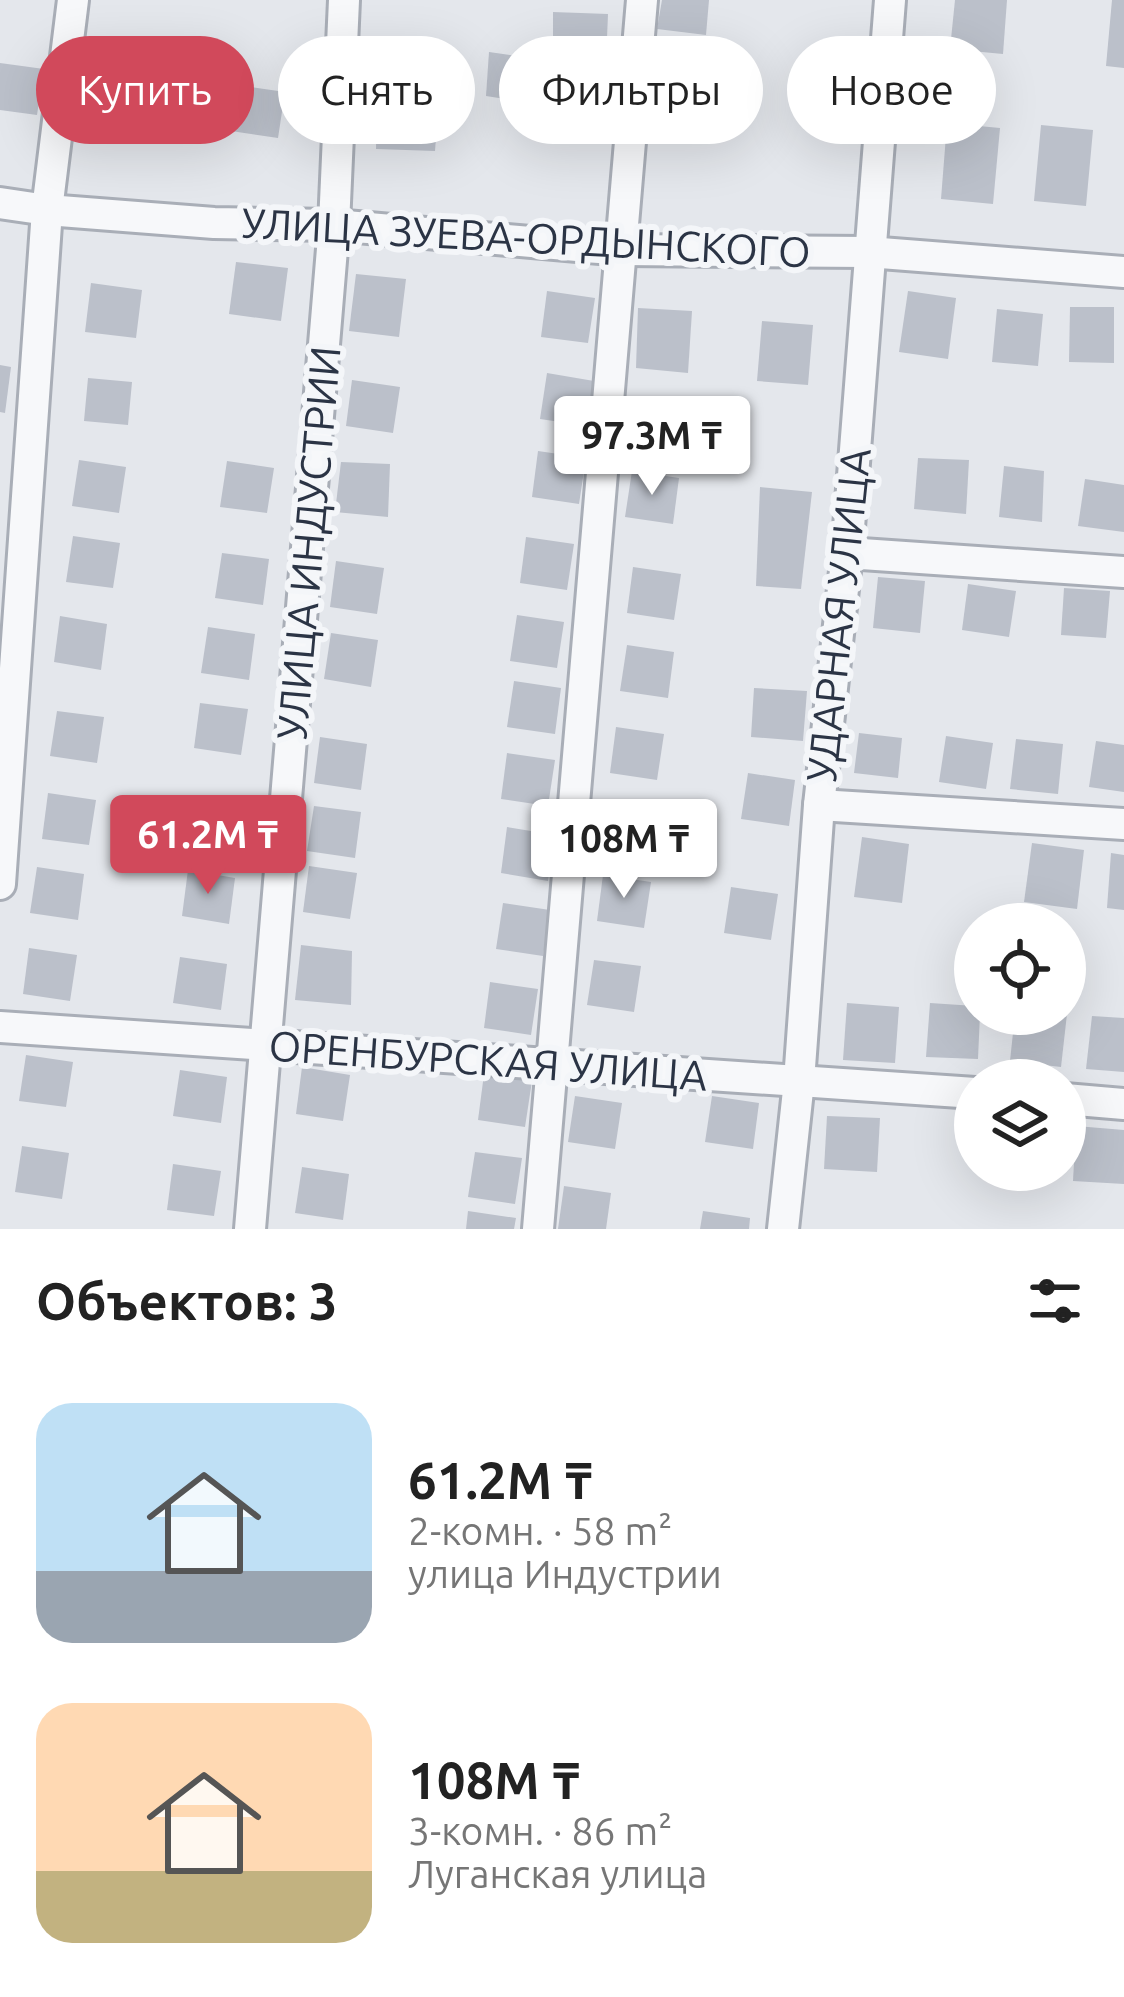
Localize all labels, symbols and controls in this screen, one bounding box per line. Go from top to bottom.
chip: Купить [36,36,254,144]
chip: Снять [278,36,475,144]
chip: Фильтры [499,36,763,144]
chip: Новое [787,36,996,144]
street label: УЛИЦА ЗУЕВА-ОРДЫНСКОГО [240,199,812,275]
street label: УЛИЦА ИНДУСТРИИ [267,344,349,742]
pin: 97.3M ₸ [541,396,763,498]
text: 97.3M ₸ [581,413,723,456]
street label: УДАРНАЯ УЛИЦА [797,446,879,784]
pin: 61.2M ₸ [97,795,319,897]
pin: 108M ₸ [526,799,722,901]
text: 61.2M ₸ [137,812,279,855]
text: 108M ₸ [558,816,690,859]
map controls [954,903,1086,1191]
button: locate [954,903,1086,1035]
street label: ОРЕНБУРСКАЯ УЛИЦА [267,1021,709,1099]
button: layers [954,1059,1086,1191]
icon: filters [1022,1268,1088,1334]
text: Объектов: 3 [36,1272,337,1330]
icon: home [132,1451,276,1595]
text: 61.2M ₸ [408,1451,593,1509]
text: 2-комн. · 58 m² [408,1509,672,1552]
text: улица Индустрии [408,1552,722,1595]
icon: home [132,1751,276,1895]
text: 108M ₸ [408,1751,581,1809]
text: 3-комн. · 86 m² [408,1809,672,1852]
text: Луганская улица [408,1852,707,1895]

